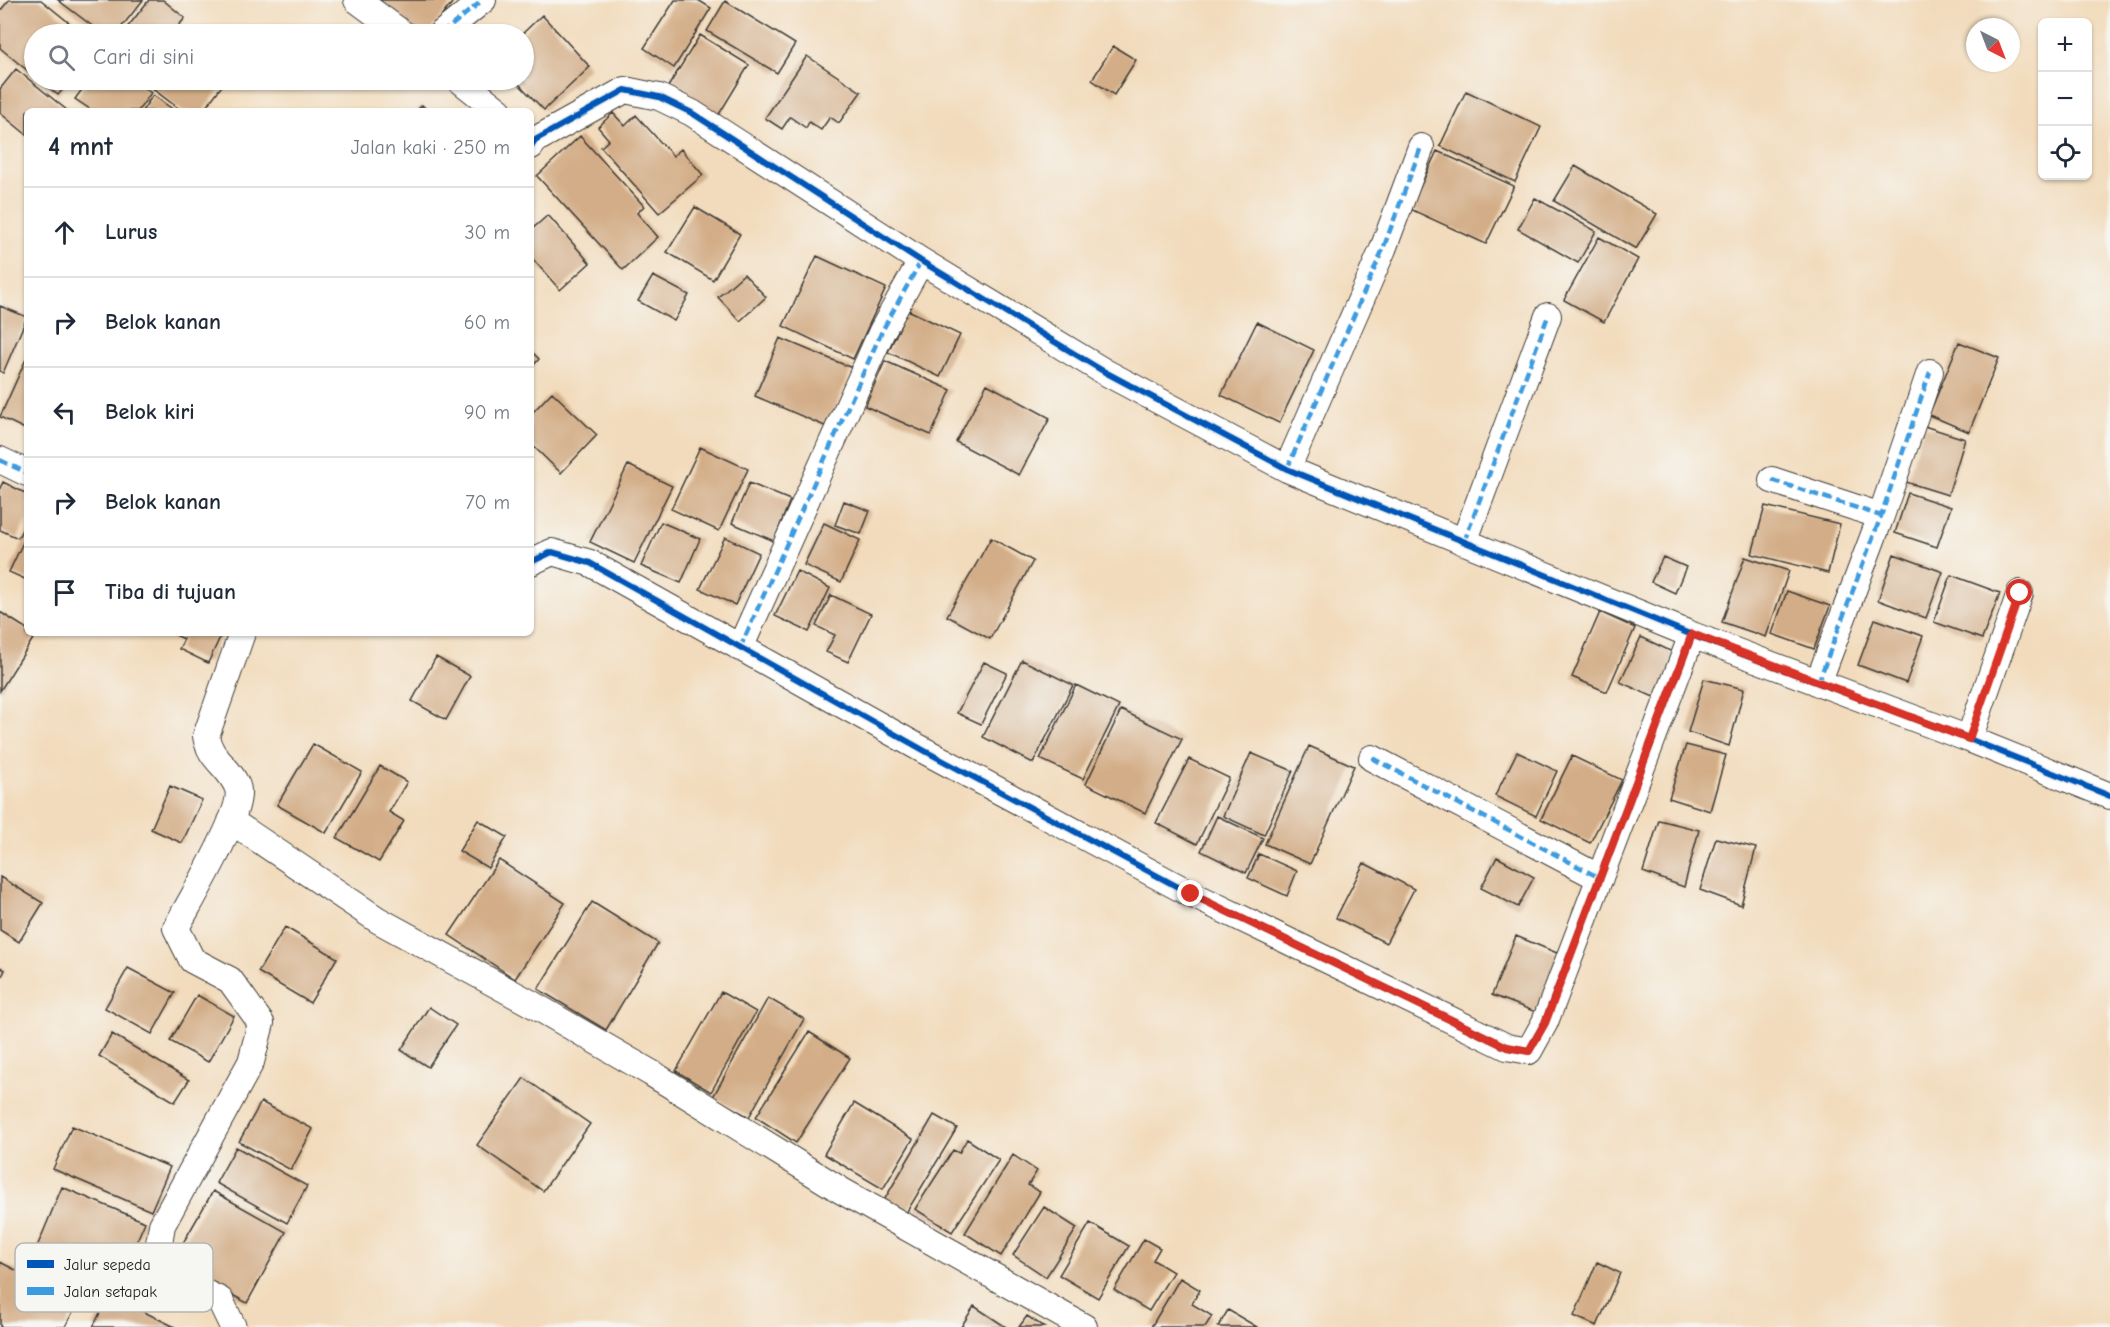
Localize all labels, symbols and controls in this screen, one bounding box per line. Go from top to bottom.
north arrow [1966,18,2020,72]
map controls [2038,18,2092,180]
button: + [2038,18,2092,72]
search box [24,24,534,90]
icon: search [45,41,78,74]
text: Cari di sini [93,44,194,70]
button: − [2038,72,2092,126]
button: locate [2038,126,2092,180]
text: 4 mnt [48,132,113,162]
text: Jalan kaki · 250 m [351,136,510,159]
icon: ahead [48,216,81,249]
text: Lurus [105,219,157,245]
text: 30 m [464,221,510,244]
icon: right [48,306,81,339]
text: Belok kanan [105,309,221,335]
text: 60 m [464,311,510,334]
icon: left [48,396,81,429]
text: Belok kiri [105,399,195,425]
text: 90 m [464,401,510,424]
icon: right [48,486,81,519]
text: Belok kanan [105,489,221,515]
text: 70 m [465,491,510,514]
icon: arrive [48,576,81,609]
text: Tiba di tujuan [105,579,236,605]
route start [2006,579,2032,605]
route end [1177,880,1203,906]
legend [15,1243,213,1312]
text: Jalur sepeda [64,1256,151,1274]
text: Jalan setapak [64,1283,157,1301]

